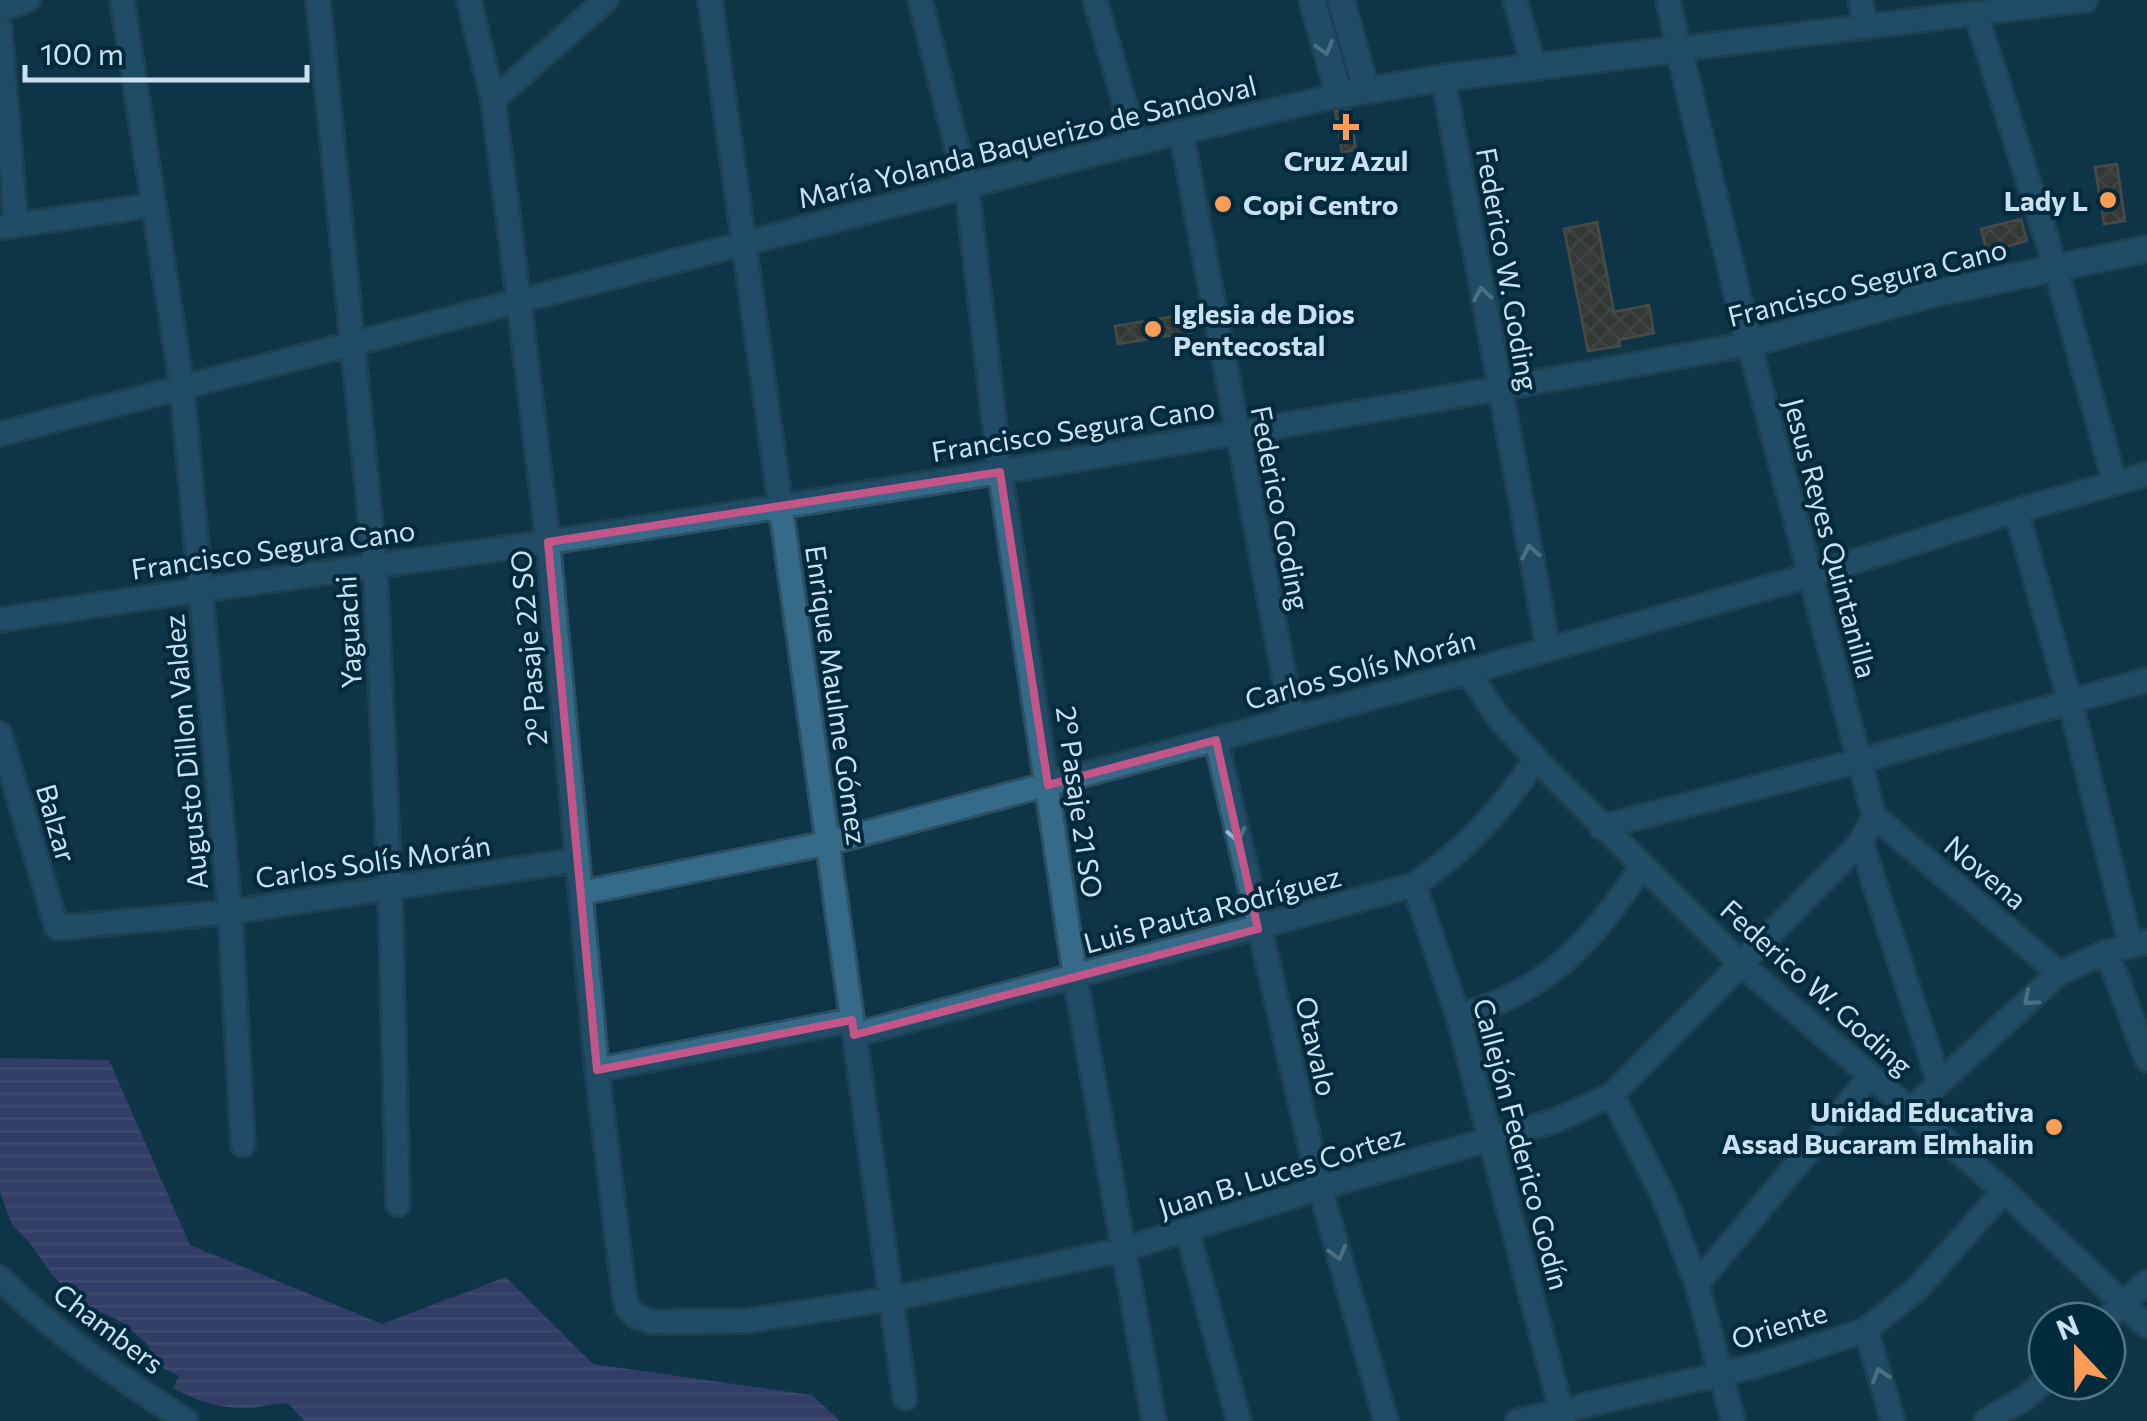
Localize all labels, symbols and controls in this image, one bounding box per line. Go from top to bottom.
scale bar [25,20,308,82]
text: 100 m [40,34,124,71]
one-way arrow [1314,38,1335,56]
street label: María Yolanda Baquerizo de Sandoval [794,67,1260,215]
marker: Cruz Azul [1335,116,1357,138]
place label: Cruz Azul [1284,143,1408,177]
street label: Federico W. Goding [1470,145,1546,393]
place label: Lady L [2004,183,2088,217]
place label: Copi Centro [1243,187,1398,221]
marker: Lady L [2097,189,2119,211]
marker: Copi Centro [1212,193,1234,215]
street label: Francisco Segura Cano [1724,231,2010,333]
one-way arrow [1472,285,1493,302]
place label: Iglesia de Dios Pentecostal [1173,296,1355,362]
marker: Iglesia de Dios Pentecostal [1142,318,1164,340]
street label: Francisco Segura Cano [929,390,1217,468]
street label: Jesus Reyes Quintanilla [1777,394,1885,682]
street label: Federico Goding [1245,403,1317,613]
street label: Francisco Segura Cano [129,512,417,586]
street label: Enrique Maulme Gómez [799,543,875,847]
one-way arrow [1520,543,1541,560]
street label: 2º Pasaje 22 SO [503,549,553,747]
street label: Yaguachi [328,575,368,689]
street label: Augusto Dillon Valdez [156,613,214,891]
street label: Carlos Solís Morán [1241,622,1479,716]
street label: 2° Pasaje 21 SO [1050,704,1110,900]
street label: Balzar [30,780,84,866]
one-way arrow [1225,826,1246,843]
street label: Carlos Solís Morán [253,828,493,894]
street label: Novena [1938,828,2034,916]
street label: Luis Pauta Rodríguez [1080,858,1344,960]
street label: Federico W. Goding [1714,892,1920,1082]
one-way arrow [2023,987,2042,1005]
street label: Otavalo [1289,993,1345,1099]
street label: Callejón Federico Godín [1467,995,1577,1293]
place label: Unidad Educativa Assad Bucaram Elmhalin [1721,1094,2034,1160]
marker: Unidad Educativa Assad Bucaram Elmhalin [2043,1116,2065,1138]
street label: Juan B. Luces Cortez [1154,1117,1408,1225]
one-way arrow [1326,1244,1347,1261]
street label: Chambers [47,1276,171,1380]
street label: Oriente [1727,1294,1831,1356]
north arrow [2027,1301,2127,1401]
text: N [2051,1307,2083,1347]
one-way arrow [1871,1368,1892,1385]

